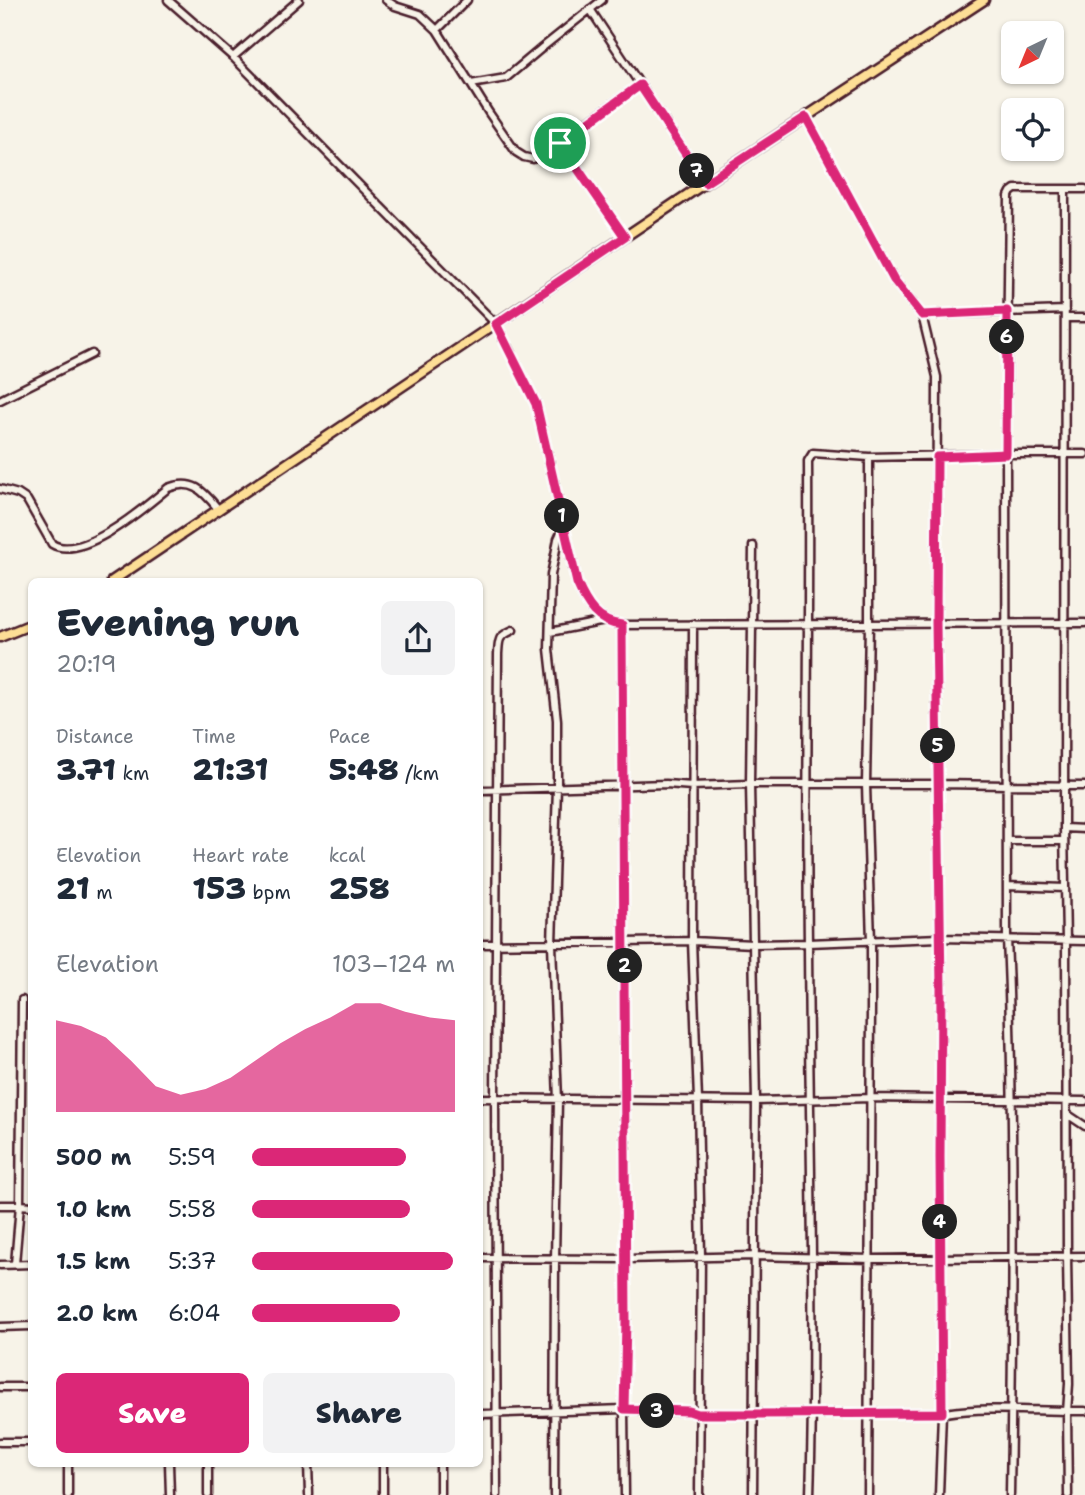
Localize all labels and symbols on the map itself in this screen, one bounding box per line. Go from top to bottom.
north arrow [1001,21,1064,84]
pin [530,113,590,173]
pin: 7 [680,154,714,188]
pin: 6 [990,320,1024,354]
pin: 1 [544,498,580,534]
pin: 5 [920,728,956,764]
pin: 2 [608,948,642,984]
pin: 4 [922,1204,958,1240]
pin: 3 [640,1394,674,1428]

